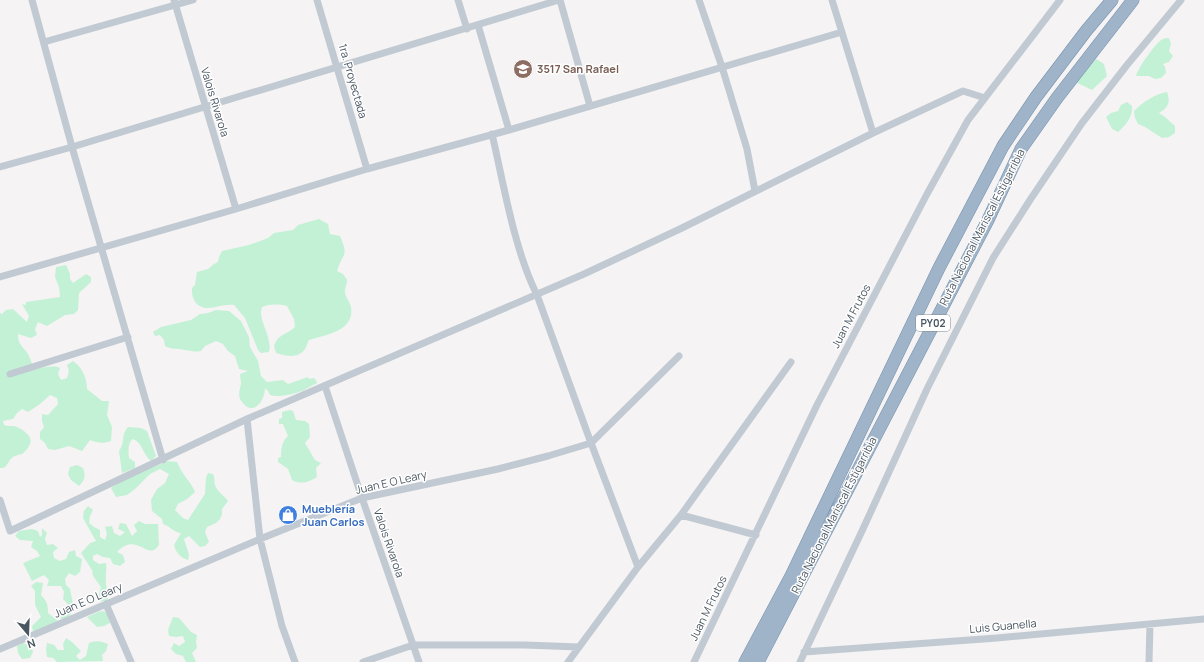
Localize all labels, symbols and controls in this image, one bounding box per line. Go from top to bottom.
street label: 1ra. Proyectada [336,42,371,120]
school or university icon: 3517 San Rafael [512,58,534,80]
place label: 3517 San Rafael [537,61,619,76]
street label: Valois Rivarola [198,65,233,138]
street label: Ruta Nacional Mariscal Estigarribia [935,146,1028,308]
street label: Juan M Frutos [827,281,874,350]
road number: PY02 [916,315,950,331]
street label: Ruta Nacional Mariscal Estigarribia [787,434,880,596]
street label: Juan E O Leary [354,466,428,497]
place label: Mueblería Juan Carlos [302,501,364,529]
shop icon: Mueblería Juan Carlos [277,504,299,526]
street label: Valois Rivarola [371,506,408,579]
street label: Juan M Frutos [685,573,730,643]
street label: Juan E O Leary [51,578,124,621]
north arrow [8,614,48,654]
street label: Luis Guanella [969,615,1037,636]
text: N [25,636,38,652]

